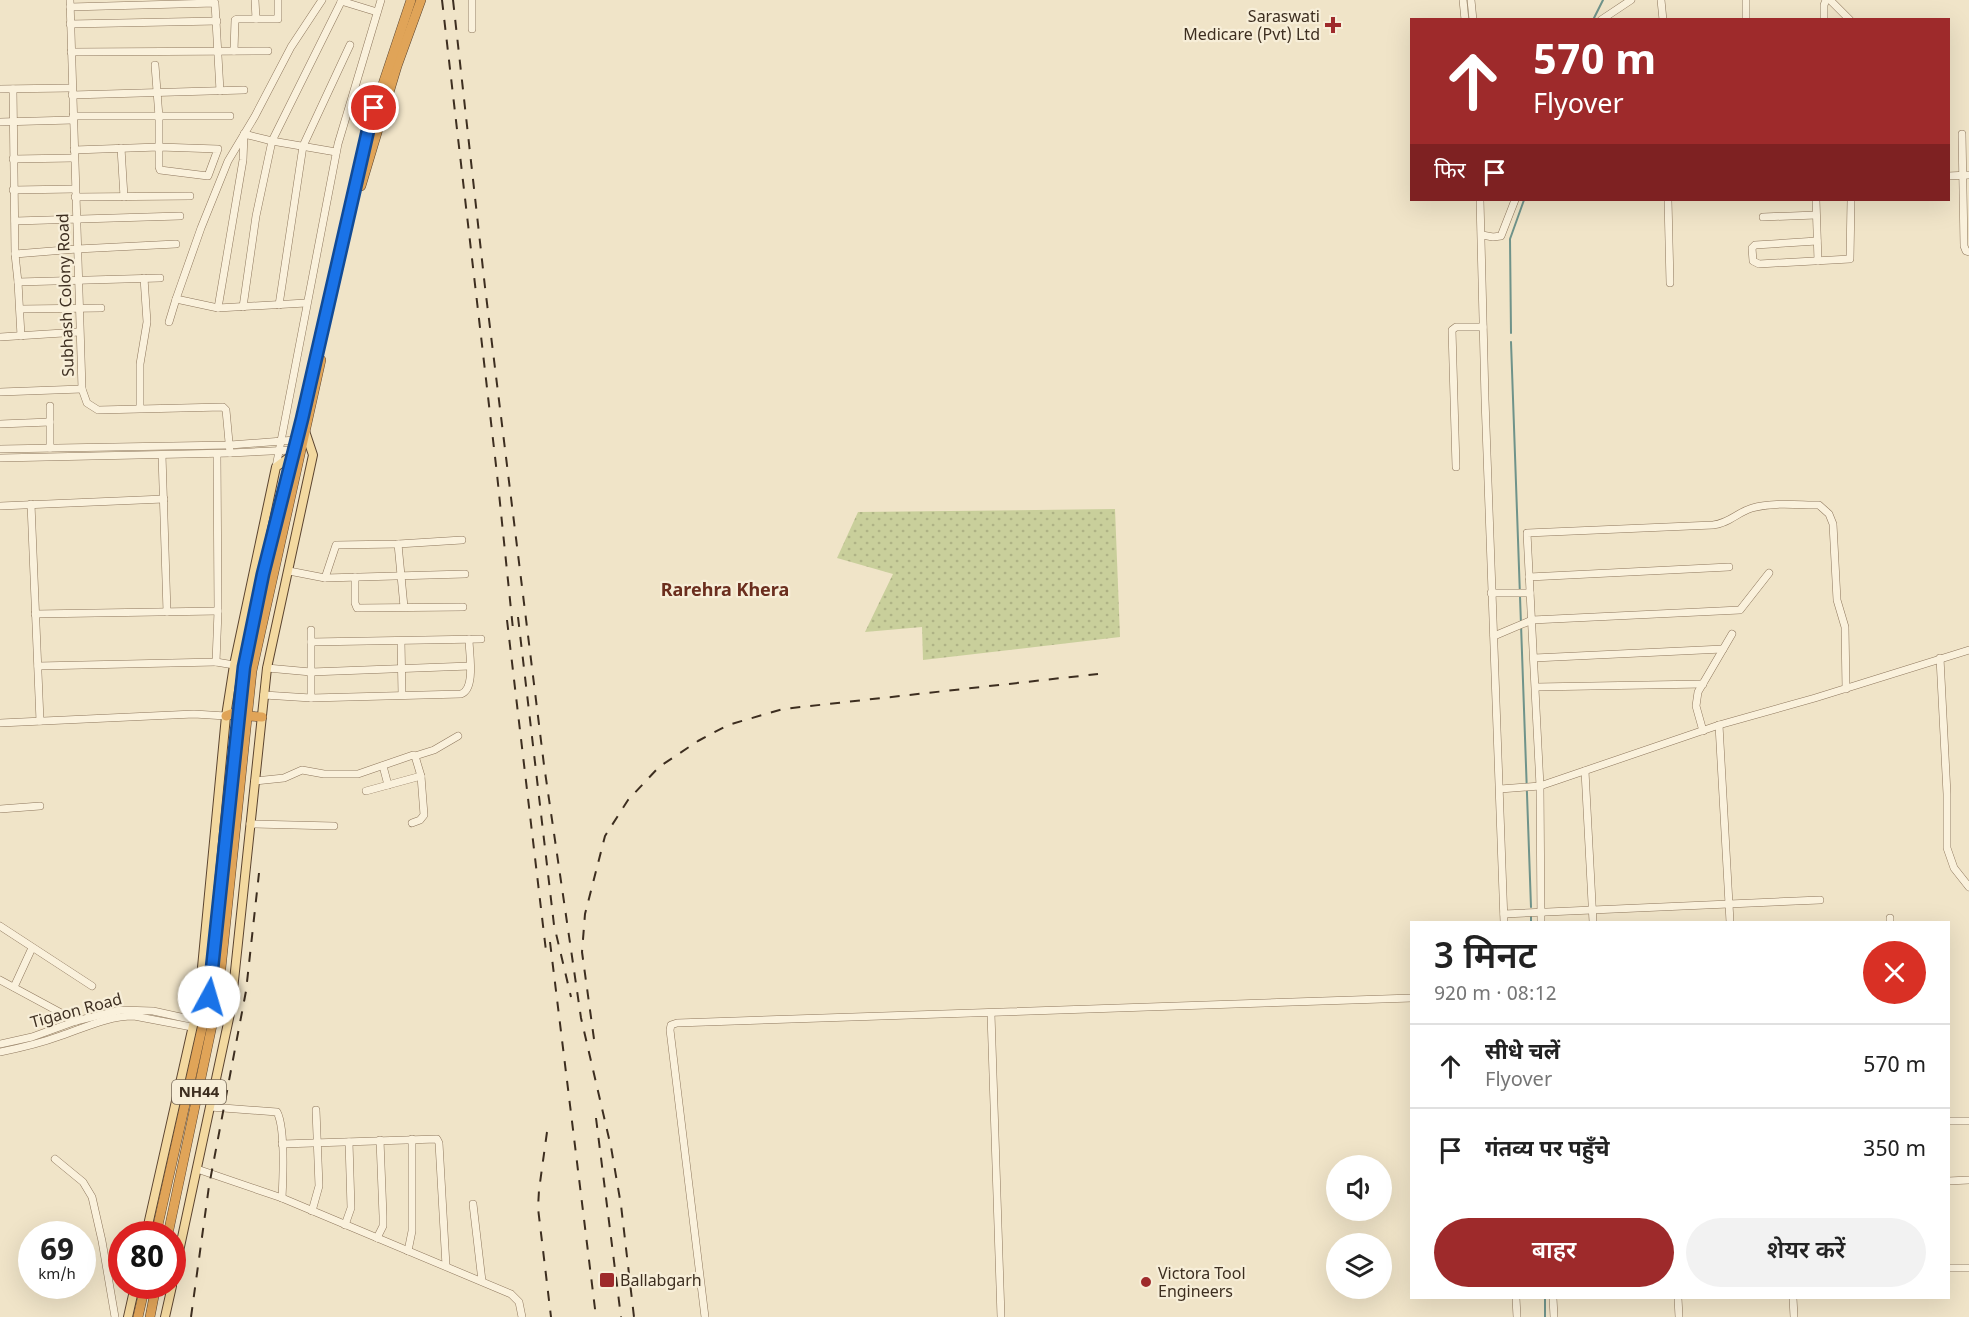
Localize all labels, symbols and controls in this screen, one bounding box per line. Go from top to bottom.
place label: Saraswati Medicare (Pvt) Ltd [1183,8,1320,47]
marker: Saraswati Medicare (Pvt) Ltd [1324,16,1342,34]
text: 570 m [1533,36,1656,91]
icon: ahead [1434,42,1512,120]
pin [348,82,399,133]
text: Flyover [1533,89,1624,124]
icon: arrive [357,91,390,124]
icon: arrive [1478,156,1511,189]
text: फिर [1434,158,1466,187]
street label: Subhash Colony Road [54,213,81,377]
district label: Rarehra Khera [661,580,789,603]
text: 3 मिनट [1434,936,1537,983]
button: close [1863,941,1926,1004]
position arrow [177,965,241,1029]
text: 920 m · 08:12 [1434,982,1557,1008]
street label: Tigaon Road [29,990,125,1035]
text: सीधे चलें [1485,1039,1560,1068]
icon: ahead [1434,1050,1467,1083]
text: 570 m [1863,1052,1926,1081]
text: Flyover [1485,1068,1552,1094]
road number: NH44 [172,1080,226,1104]
icon: arrive [1434,1134,1467,1167]
text: गंतव्य पर पहुँचे [1485,1136,1610,1165]
text: 350 m [1863,1136,1926,1165]
map controls [1326,1155,1392,1299]
button: sound [1326,1155,1392,1221]
button: बाहर [1434,1218,1674,1287]
button: शेयर करें [1686,1218,1926,1287]
speed limit sign: 80 [108,1221,186,1299]
text: 69 [40,1233,74,1272]
button: layers [1326,1233,1392,1299]
place label: Victora Tool Engineers [1158,1265,1246,1304]
text: km/h [38,1266,76,1285]
marker: Ballabgarh [598,1271,616,1289]
place label: Ballabgarh [620,1272,702,1293]
marker: Victora Tool Engineers [1139,1275,1153,1289]

